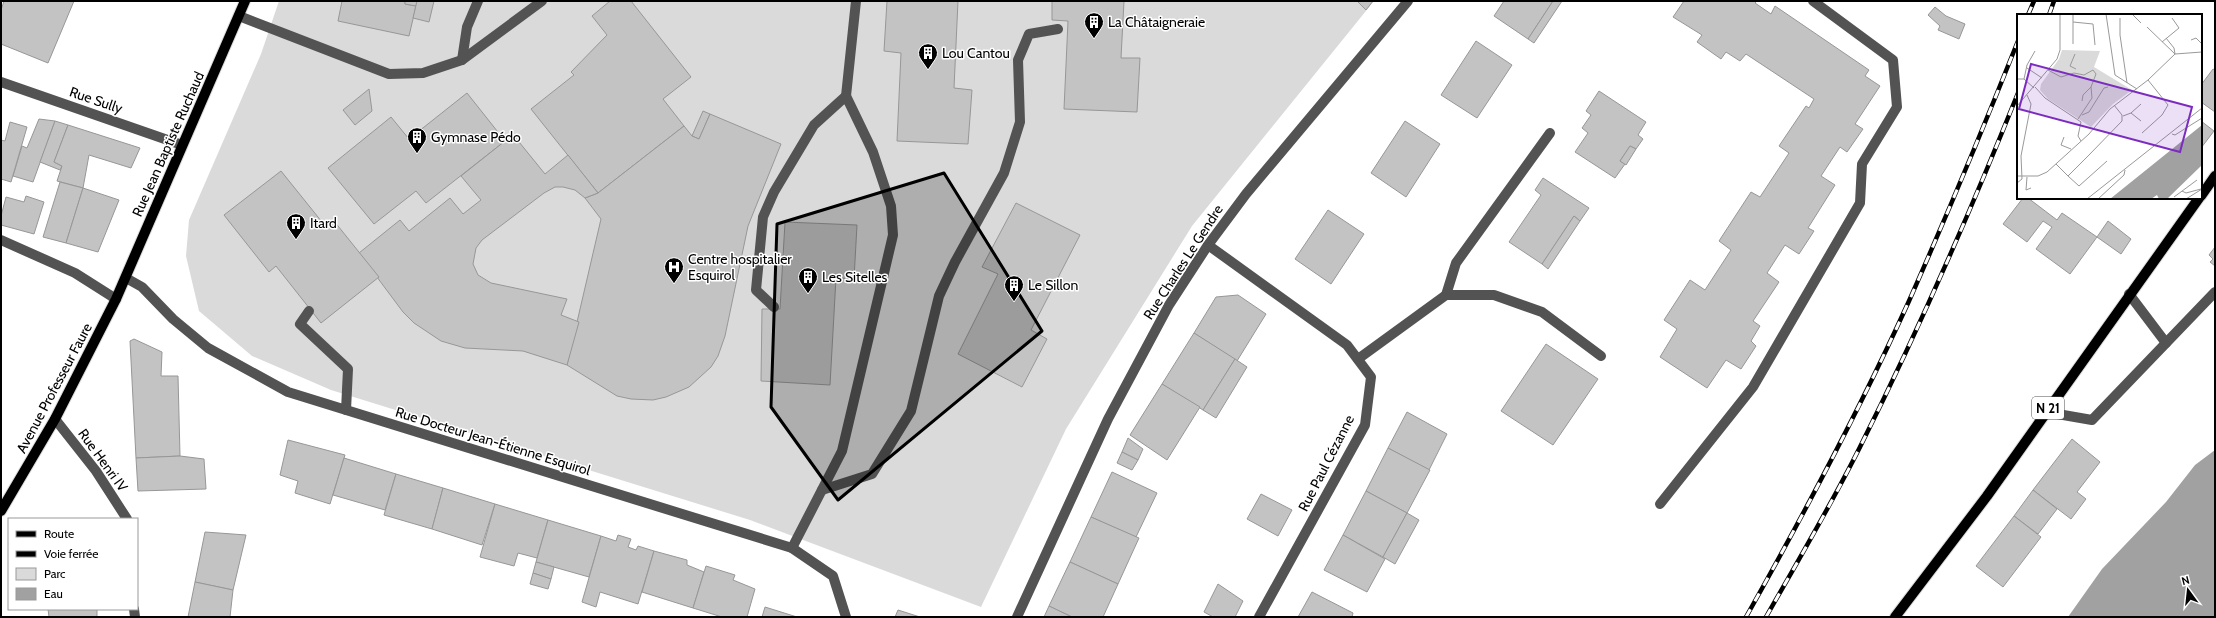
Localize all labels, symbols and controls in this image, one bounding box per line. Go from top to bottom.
building icon: La Châtaigneraie [1083,11,1105,39]
place label: La Châtaigneraie [1108,13,1205,31]
inset map [2017,14,2202,199]
building icon: Lou Cantou [917,42,939,70]
place label: Lou Cantou [942,44,1010,62]
street label: Rue Jean Baptiste Ruchaud [128,69,208,219]
street label: Rue Sully [67,83,125,117]
building icon: Gymnase Pédo [406,126,428,154]
place label: Gymnase Pédo [431,128,521,146]
street label: Rue Charles Le Gendre [1139,201,1227,323]
building icon: Itard [285,212,307,240]
place label: Itard [310,214,337,232]
place label: Centre hospitalier Esquirol [688,250,792,284]
hospital icon: Centre hospitalier Esquirol [663,256,685,284]
building icon: Les Sitelles [797,266,819,294]
place label: Les Sitelles [822,268,888,286]
building icon: Le Sillon [1003,274,1025,302]
place label: Le Sillon [1028,276,1078,294]
street label: Avenue Professeur Faure [12,320,96,456]
road number: N 21 [2032,397,2064,419]
street label: Rue Docteur Jean-Étienne Esquirol [393,403,593,479]
street label: Rue Paul Cézanne [1294,412,1358,514]
street label: Rue Henri IV [74,425,132,495]
legend [8,518,138,610]
text: Route [44,526,74,541]
text: Voie ferrée [44,546,98,561]
text: Parc [44,566,66,581]
north arrow [2168,570,2208,610]
text: N [2180,573,2191,588]
text: Eau [44,586,63,601]

